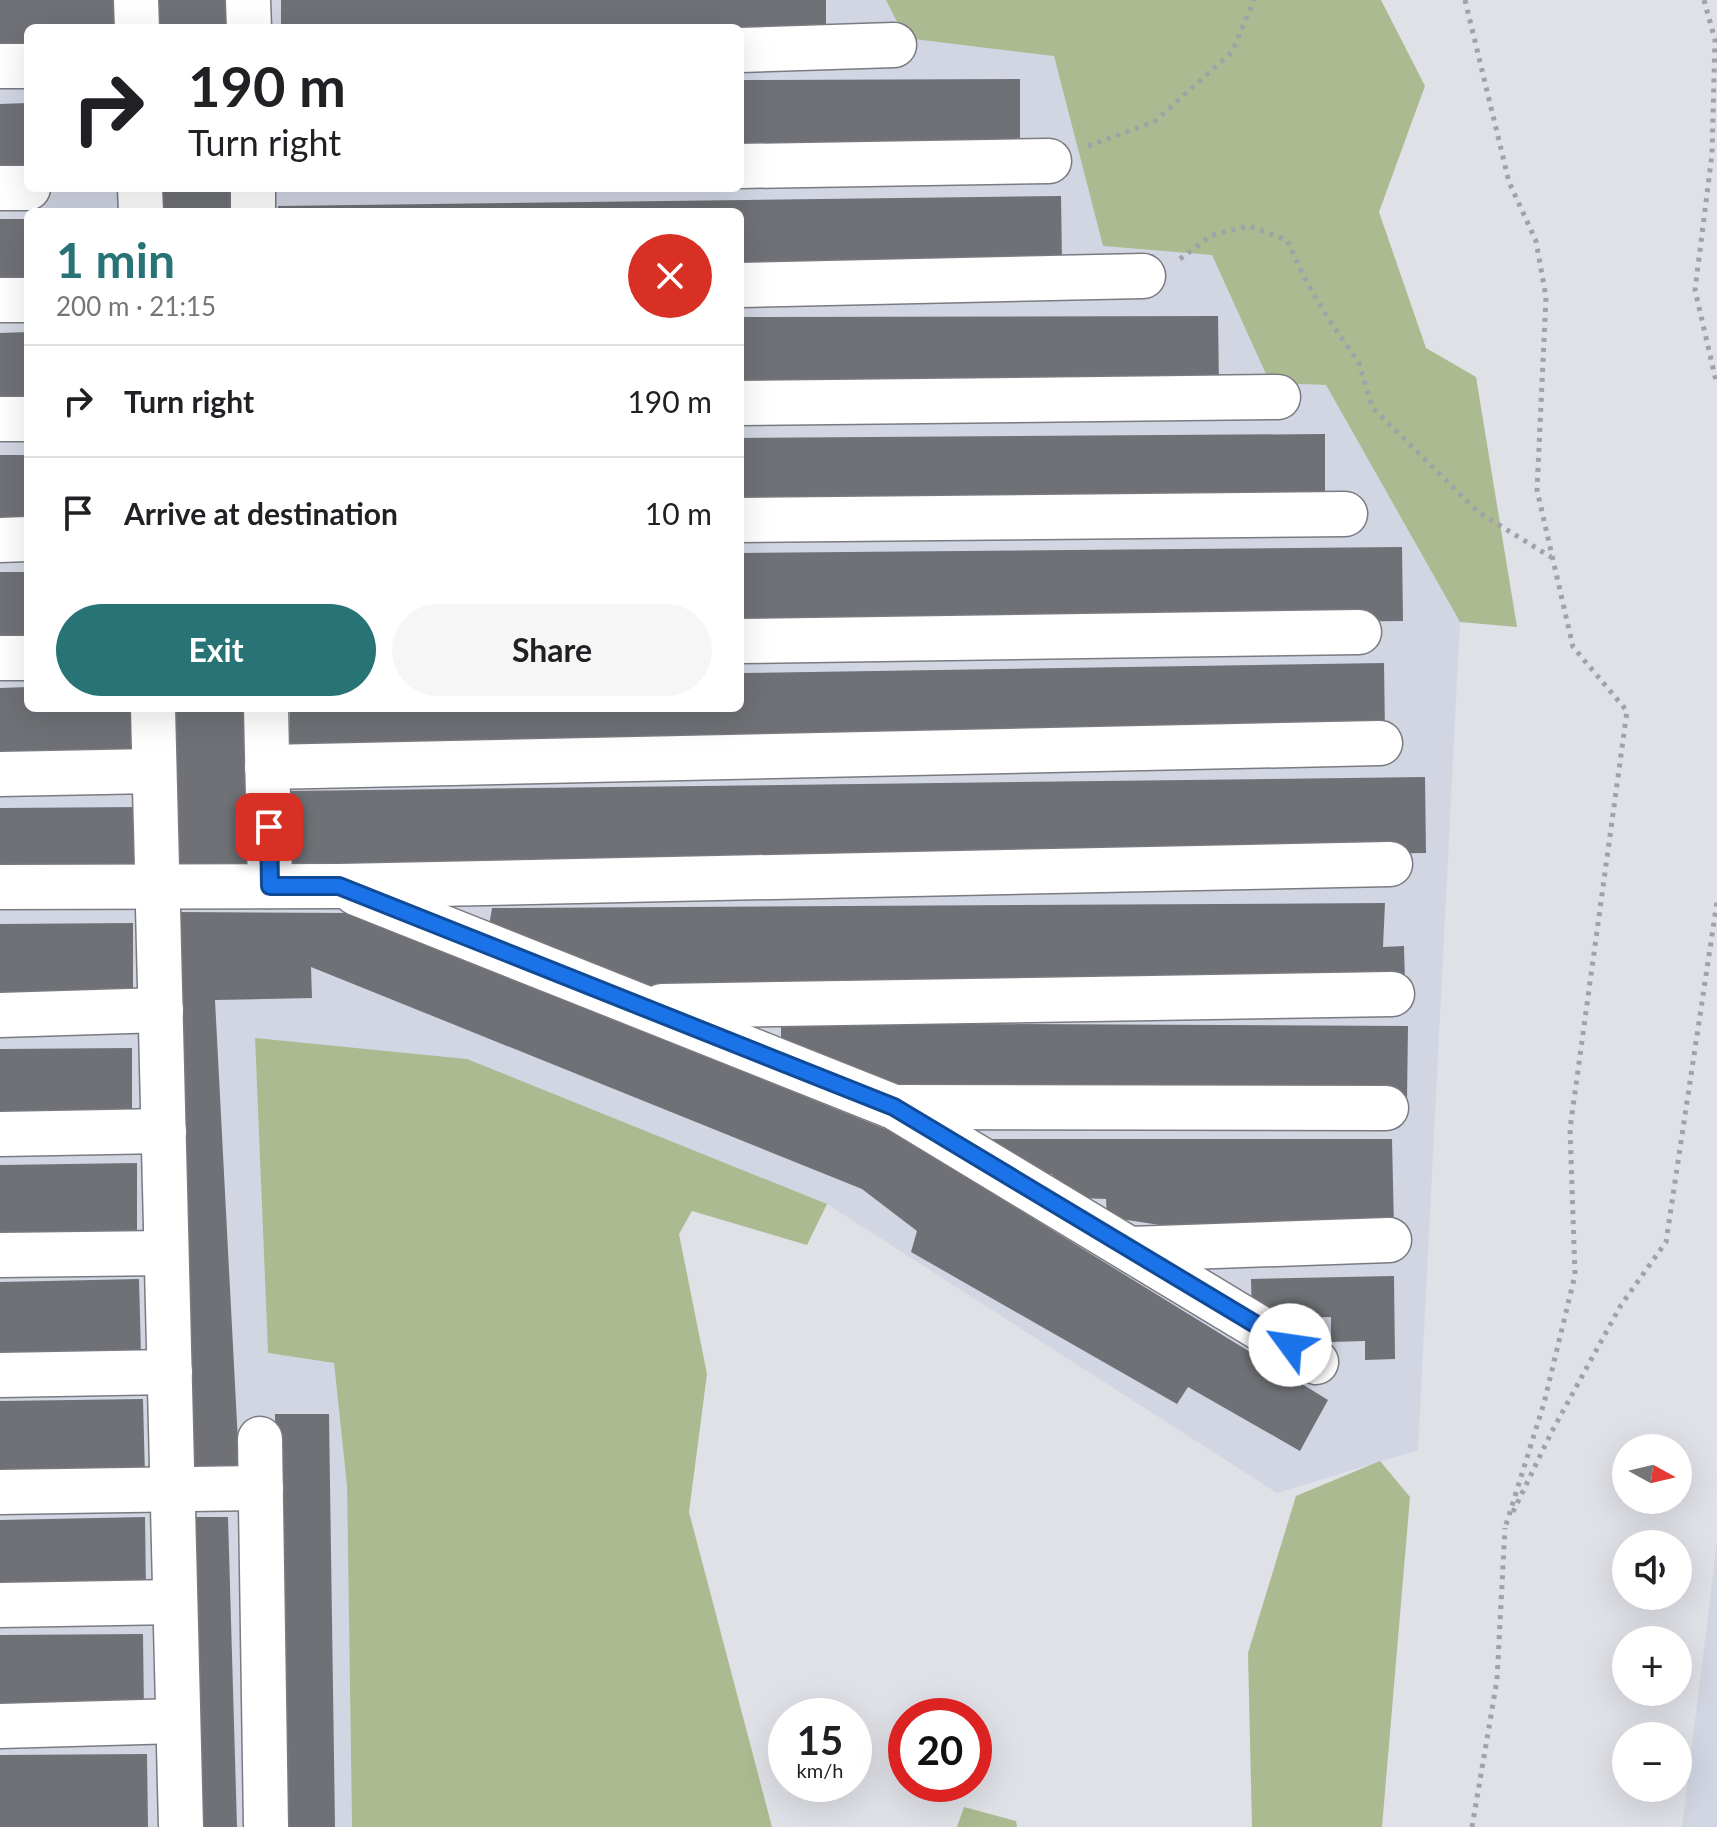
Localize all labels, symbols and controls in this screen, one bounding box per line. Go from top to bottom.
text: 190 m [188,52,346,119]
icon: right [56,56,160,160]
text: Turn right [188,120,341,164]
text: 1 min [56,231,175,288]
button: close [628,234,712,318]
text: 200 m · 21:15 [56,290,216,322]
icon: right [56,379,100,423]
text: Turn right [124,383,254,419]
text: 190 m [627,383,712,419]
icon: arrive [56,491,100,535]
text: Arrive at destination [124,495,398,531]
text: 10 m [645,495,712,531]
button: Exit [56,604,376,696]
button: Share [392,604,712,696]
pin [235,793,303,861]
icon: arrive [247,805,291,849]
position arrow [1248,1303,1332,1387]
north arrow [1612,1434,1692,1514]
map controls [1612,1434,1692,1802]
button: sound [1612,1530,1692,1610]
button: + [1612,1626,1692,1706]
speed limit sign: 20 [888,1698,992,1802]
text: 15 [797,1716,843,1764]
button: − [1612,1722,1692,1802]
text: km/h [797,1758,843,1782]

